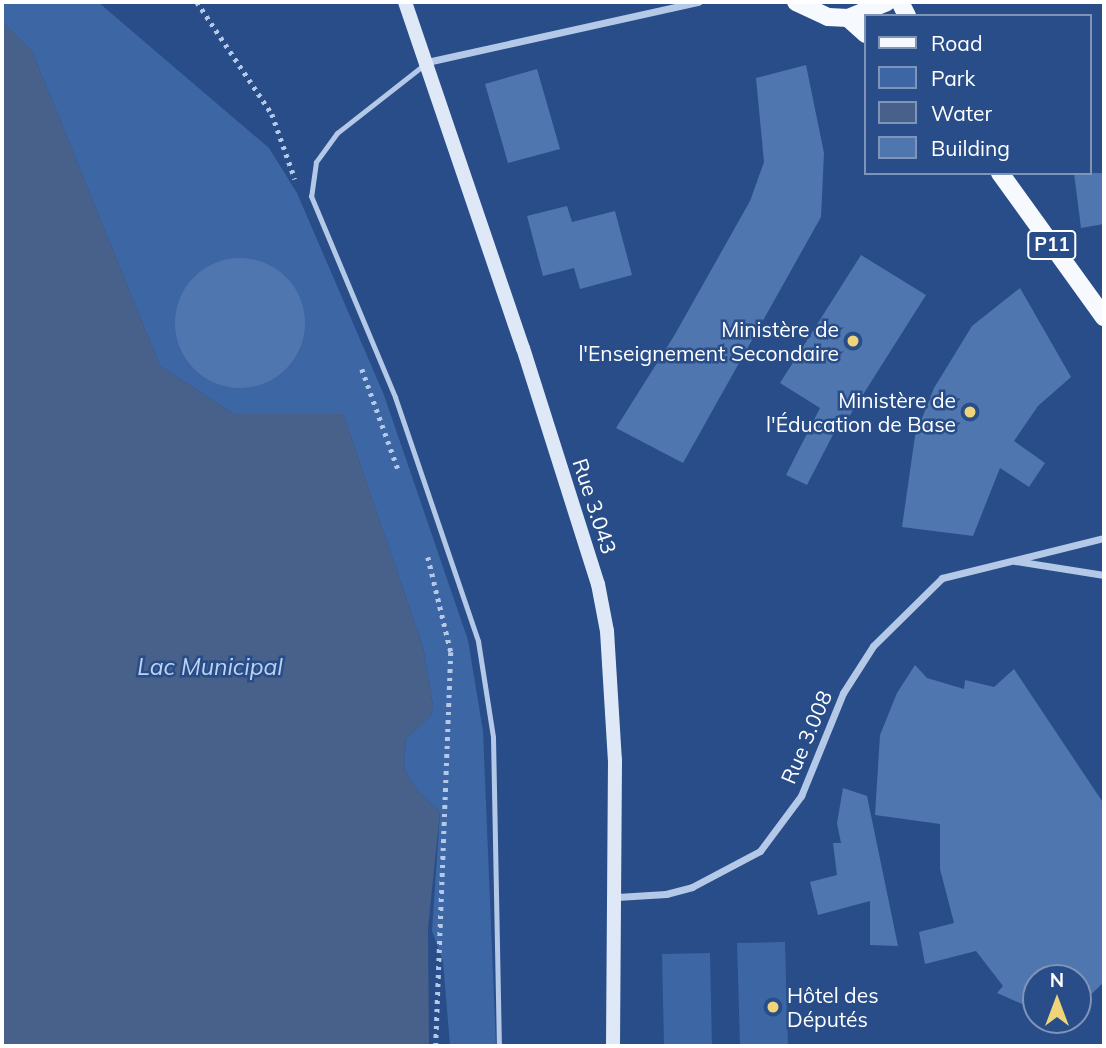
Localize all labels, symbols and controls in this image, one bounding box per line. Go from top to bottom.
legend [864,14,1092,175]
text: Road [931,30,982,56]
text: Park [931,65,975,91]
text: Water [931,100,992,126]
text: Building [931,135,1010,161]
road number: P11 [1026,230,1078,260]
place label: Ministère de l'Enseignement Secondaire [578,316,839,366]
marker: Ministère de l'Enseignement Secondaire [845,333,861,349]
place label: Ministère de l'Éducation de Base [766,387,956,437]
marker: Ministère de l'Éducation de Base [962,404,978,420]
street label: Rue 3.043 [568,455,622,557]
water label: Lac Municipal [137,653,283,681]
street label: Rue 3.008 [775,687,837,787]
north arrow [1022,964,1092,1034]
text: N [1050,968,1064,992]
place label: Hôtel des Députés [787,982,879,1032]
marker: Hôtel des Députés [765,999,781,1015]

